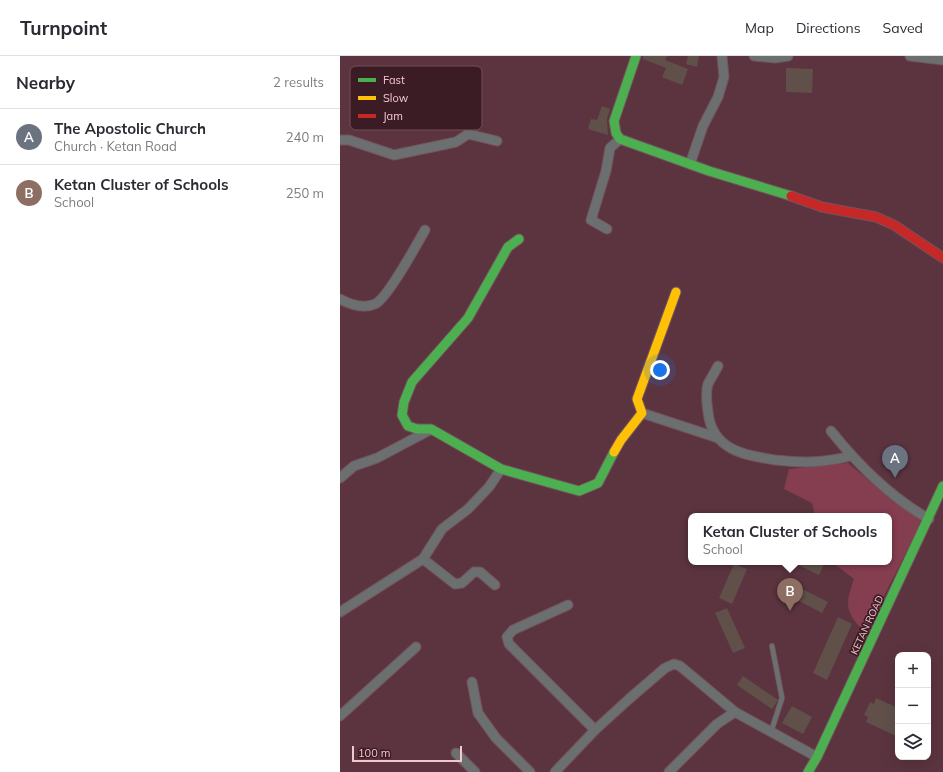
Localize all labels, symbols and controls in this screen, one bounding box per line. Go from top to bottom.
text: Turnpoint [20,16,107,40]
text: Map [745,19,774,37]
text: Directions [796,19,861,37]
text: Saved [883,19,923,37]
legend [350,66,482,130]
text: Nearby [16,72,75,93]
text: Fast [383,73,405,87]
text: 2 results [273,74,324,90]
text: Slow [383,91,409,105]
text: Jam [383,109,403,123]
text: The Apostolic Church [54,119,206,138]
text: A [24,129,34,145]
text: 240 m [286,129,324,145]
text: Church · Ketan Road [54,138,177,154]
text: Ketan Cluster of Schools [54,175,228,194]
text: B [25,185,33,201]
text: 250 m [286,185,324,201]
text: School [54,194,94,210]
your location [650,360,670,380]
pin: A [882,445,908,478]
popup [688,513,892,565]
text: Ketan Cluster of Schools [703,522,877,541]
text: School [703,541,743,557]
pin: B [777,578,803,611]
street label: KETAN ROAD [848,593,886,657]
map controls [895,652,931,760]
button: + [895,652,931,688]
button: − [895,688,931,724]
button: layers [895,724,931,760]
scale bar [352,744,462,763]
text: 100 m [358,746,390,760]

